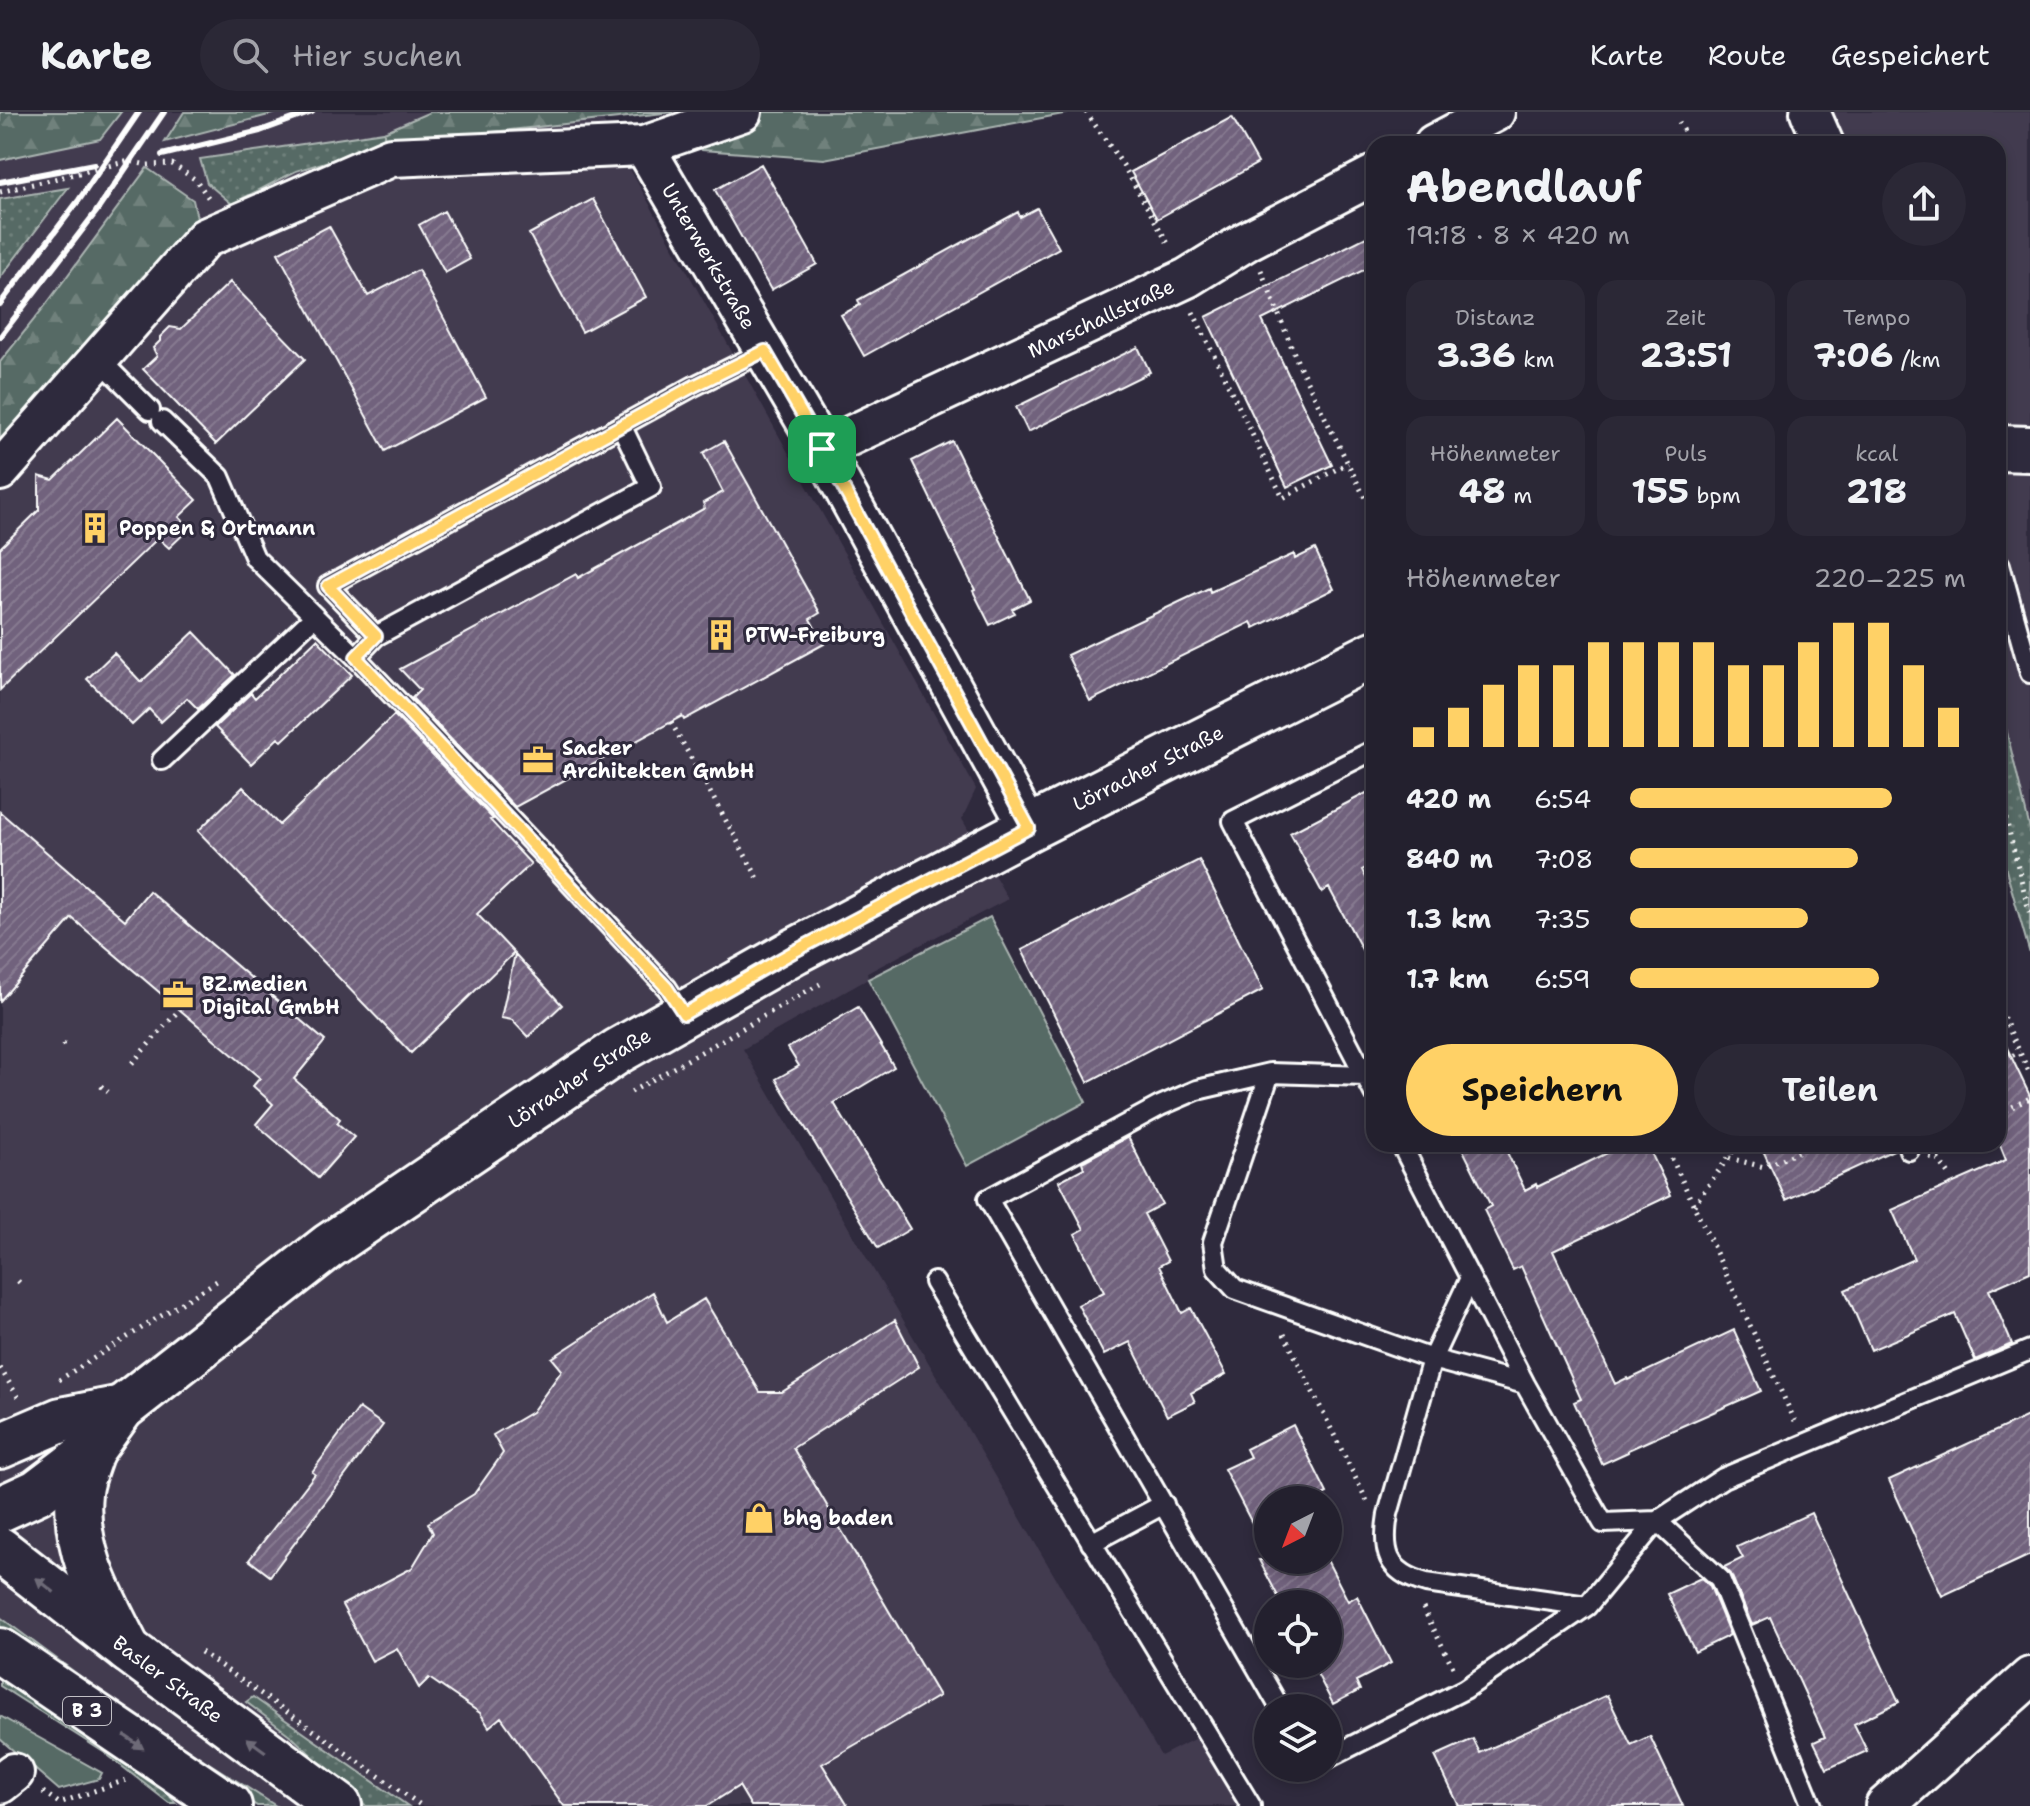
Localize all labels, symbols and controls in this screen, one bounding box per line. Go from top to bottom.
search box [200,19,760,91]
text: Karte [40,30,152,81]
icon: search [228,33,272,77]
text: Hier suchen [292,35,462,76]
text: Karte [1590,36,1664,74]
text: Route [1708,36,1787,74]
text: Gespeichert [1831,36,1990,74]
text: Abendlauf [1406,157,1642,216]
button: share [1882,162,1966,246]
street label: Unterwerkstraße [656,179,762,334]
text: 19:18 · 8 × 420 m [1406,217,1630,252]
street label: Marschallstraße [1023,273,1178,364]
text: Distanz [1455,303,1535,332]
text: Zeit [1666,303,1706,332]
text: Tempo [1843,303,1911,332]
text: 3.36 [1436,332,1516,378]
text: 23:51 [1640,332,1732,378]
text: 7:06 [1813,332,1894,378]
text: km [1516,345,1555,374]
text: /km [1894,345,1940,374]
pin [788,415,856,483]
icon: arrive [800,427,844,471]
text: Höhenmeter [1430,439,1561,468]
text: Puls [1665,439,1707,468]
text: kcal [1855,439,1898,468]
text: 48 [1458,468,1506,514]
text: 155 [1631,468,1689,514]
text: 218 [1846,468,1907,514]
text: m [1506,481,1532,510]
text: bpm [1689,481,1741,510]
building icon: Poppen & Ortmann [78,511,112,545]
place label: Poppen & Ortmann [119,515,315,541]
text: Höhenmeter [1406,560,1561,595]
text: 220–225 m [1814,560,1966,595]
building icon: PTW-Freiburg [704,618,738,652]
place label: PTW-Freiburg [745,622,885,648]
street label: Lörracher Straße [1068,719,1228,817]
place label: Sacker Architekten GmbH [562,735,754,784]
office icon: Sacker Architekten GmbH [521,743,555,777]
text: 420 m [1406,781,1491,816]
text: 6:54 [1534,781,1591,816]
text: 840 m [1406,841,1493,876]
text: 7:08 [1534,841,1594,876]
text: 1.3 km [1406,901,1491,936]
text: 7:35 [1534,901,1590,936]
text: 1.7 km [1406,961,1489,996]
text: 6:59 [1534,961,1591,996]
place label: BZ.medien Digital GmbH [202,971,340,1020]
office icon: BZ.medien Digital GmbH [161,978,195,1012]
street label: Lörracher Straße [503,1022,655,1134]
button: Speichern [1406,1044,1678,1136]
button: Teilen [1694,1044,1966,1136]
north arrow [1254,1486,1342,1574]
map controls [1254,1486,1342,1782]
shop icon: bhg baden [742,1501,776,1535]
place label: bhg baden [783,1505,893,1531]
one-way arrow [35,1577,55,1593]
button: locate [1254,1590,1342,1678]
street label: Basler Straße [107,1630,228,1729]
button: layers [1254,1694,1342,1782]
road number: B 3 [63,1697,111,1725]
one-way arrow [123,1734,144,1749]
one-way arrow [245,1738,266,1754]

